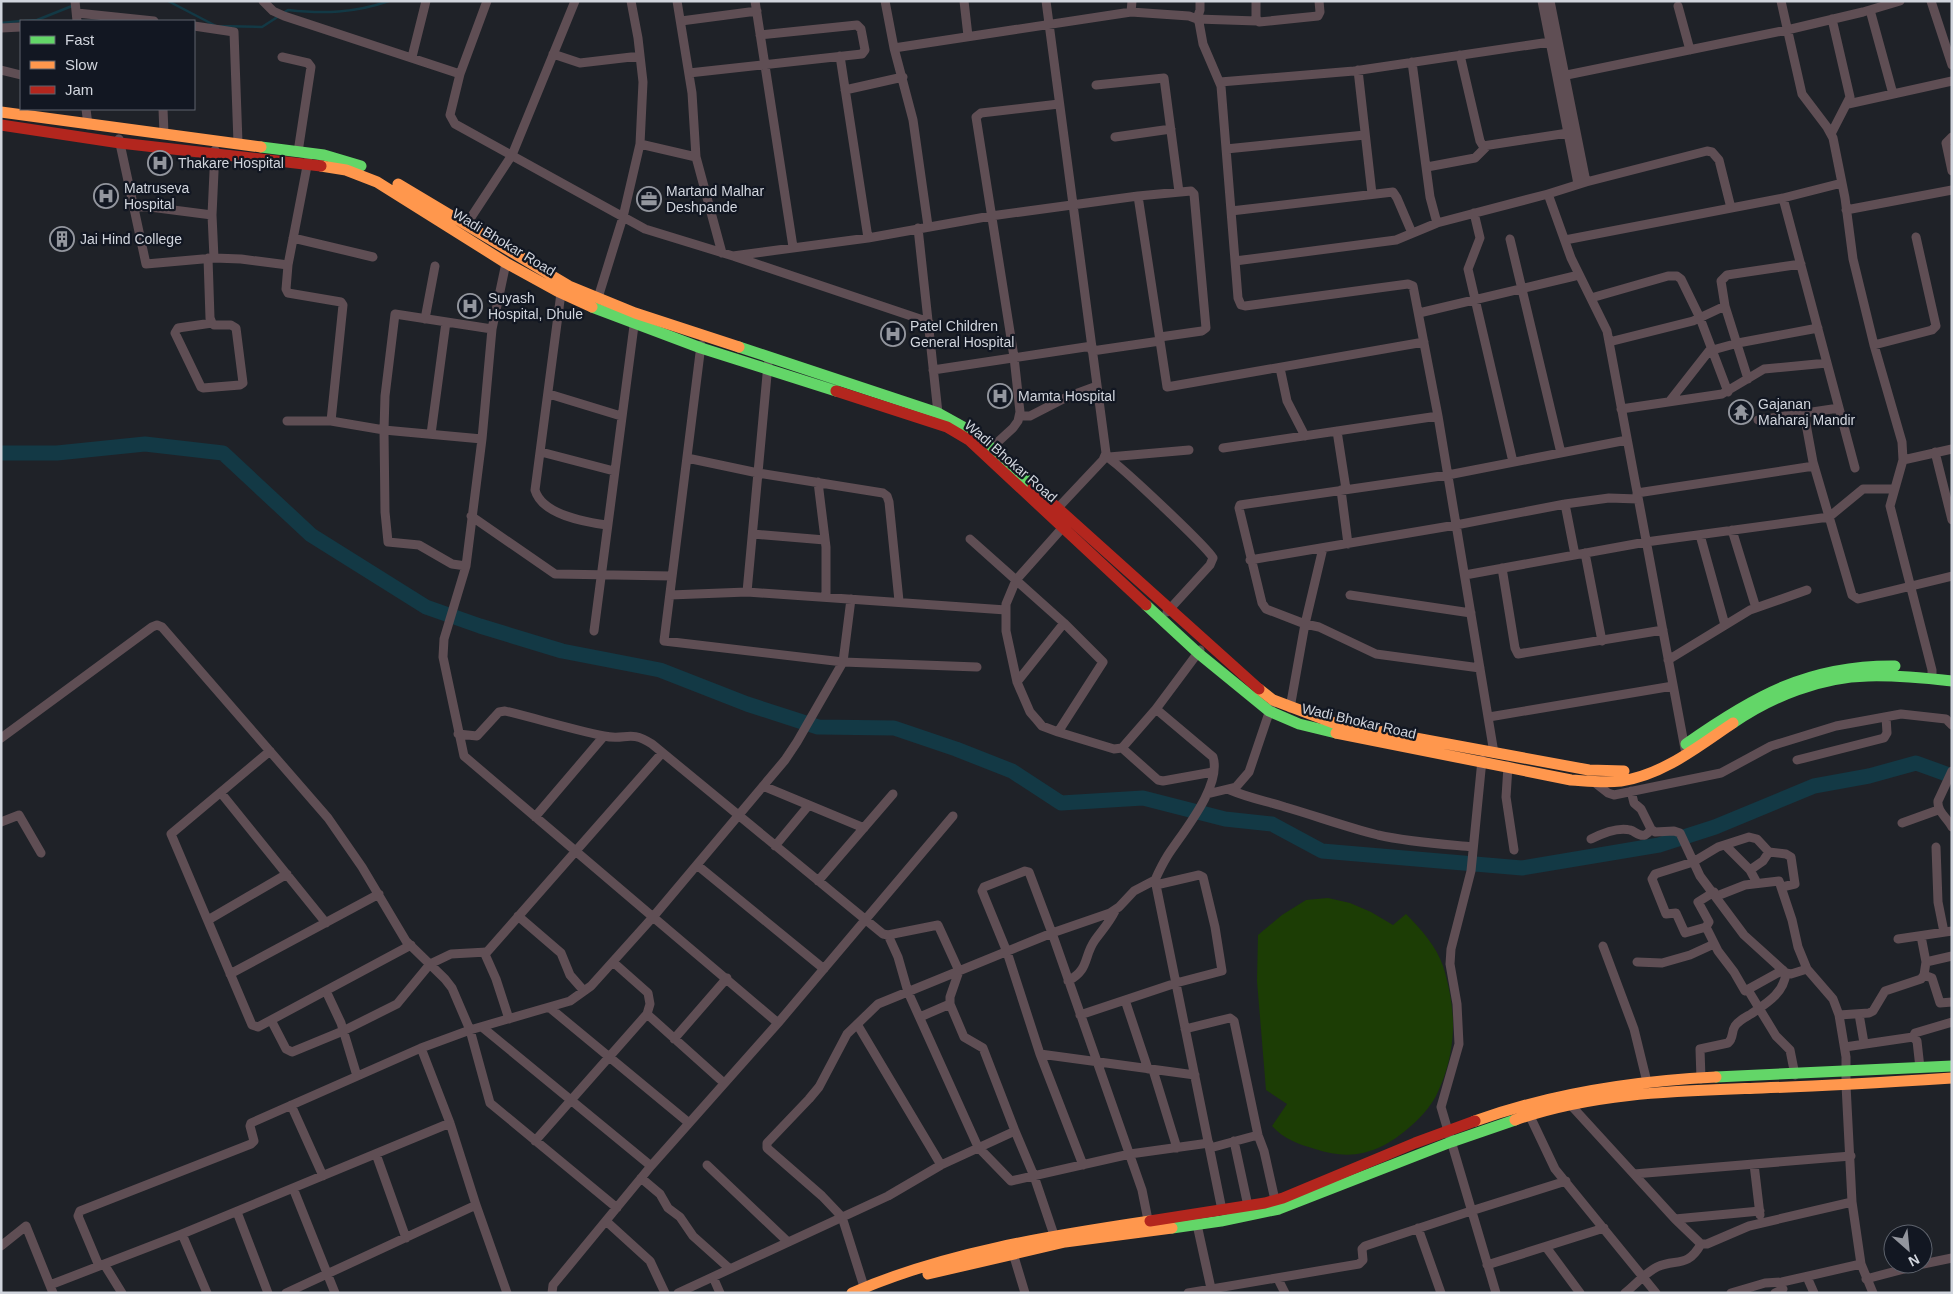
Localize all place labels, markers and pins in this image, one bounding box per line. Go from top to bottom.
hospital icon: Thakare Hospital [147,150,173,176]
place label: Thakare Hospital [178,155,284,171]
place label: Matruseva Hospital [124,180,190,212]
hospital icon: Matruseva Hospital [93,183,119,209]
place label: Martand Malhar Deshpande [666,183,764,215]
office icon: Martand Malhar Deshpande [636,186,662,212]
building icon: Jai Hind College [49,226,75,252]
place label: Jai Hind College [80,231,182,247]
place label: Suyash Hospital, Dhule [488,290,583,322]
hospital icon: Suyash Hospital, Dhule [457,293,483,319]
place label: Patel Children General Hospital [910,318,1014,350]
hospital icon: Patel Children General Hospital [880,321,906,347]
hospital icon: Mamta Hospital [987,383,1013,409]
place label: Mamta Hospital [1018,388,1115,404]
place label: Gajanan Maharaj Mandir [1758,396,1856,428]
temple icon: Gajanan Maharaj Mandir [1728,399,1754,425]

